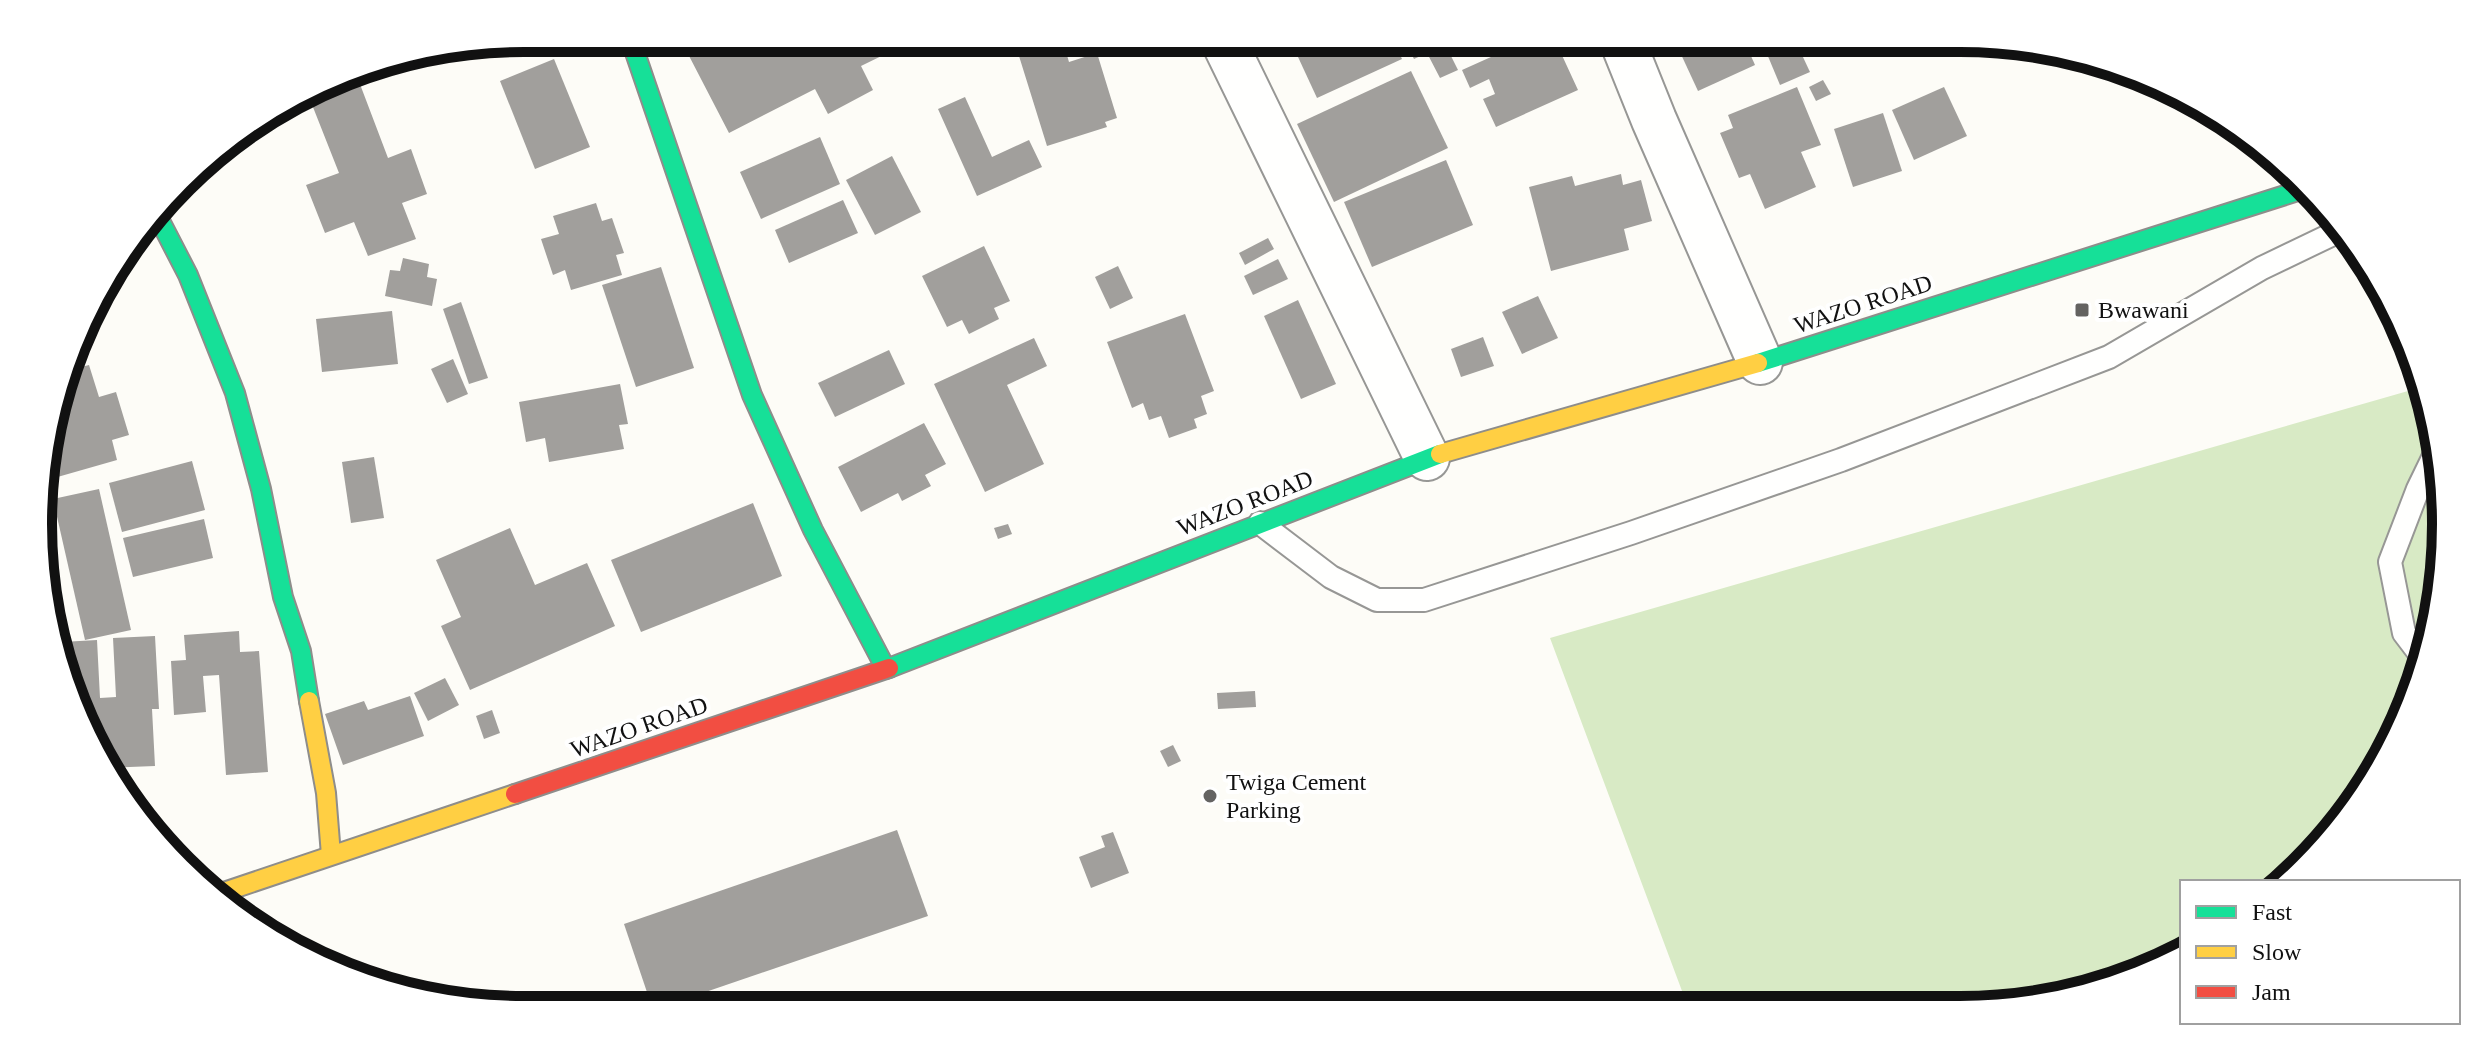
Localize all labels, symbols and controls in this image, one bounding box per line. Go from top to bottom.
street label: WAZO ROAD [1791,269,1935,339]
place label: Bwawani [2098,297,2189,323]
marker: Bwawani [2073,301,2091,319]
street label: WAZO ROAD [1173,465,1317,541]
street label: WAZO ROAD [567,691,711,763]
place label: Twiga Cement Parking [1226,769,1367,823]
marker: Twiga Cement Parking [1201,787,1219,805]
legend [2180,880,2460,1024]
text: Fast [2252,899,2292,925]
text: Slow [2252,939,2302,965]
text: Jam [2252,979,2291,1005]

